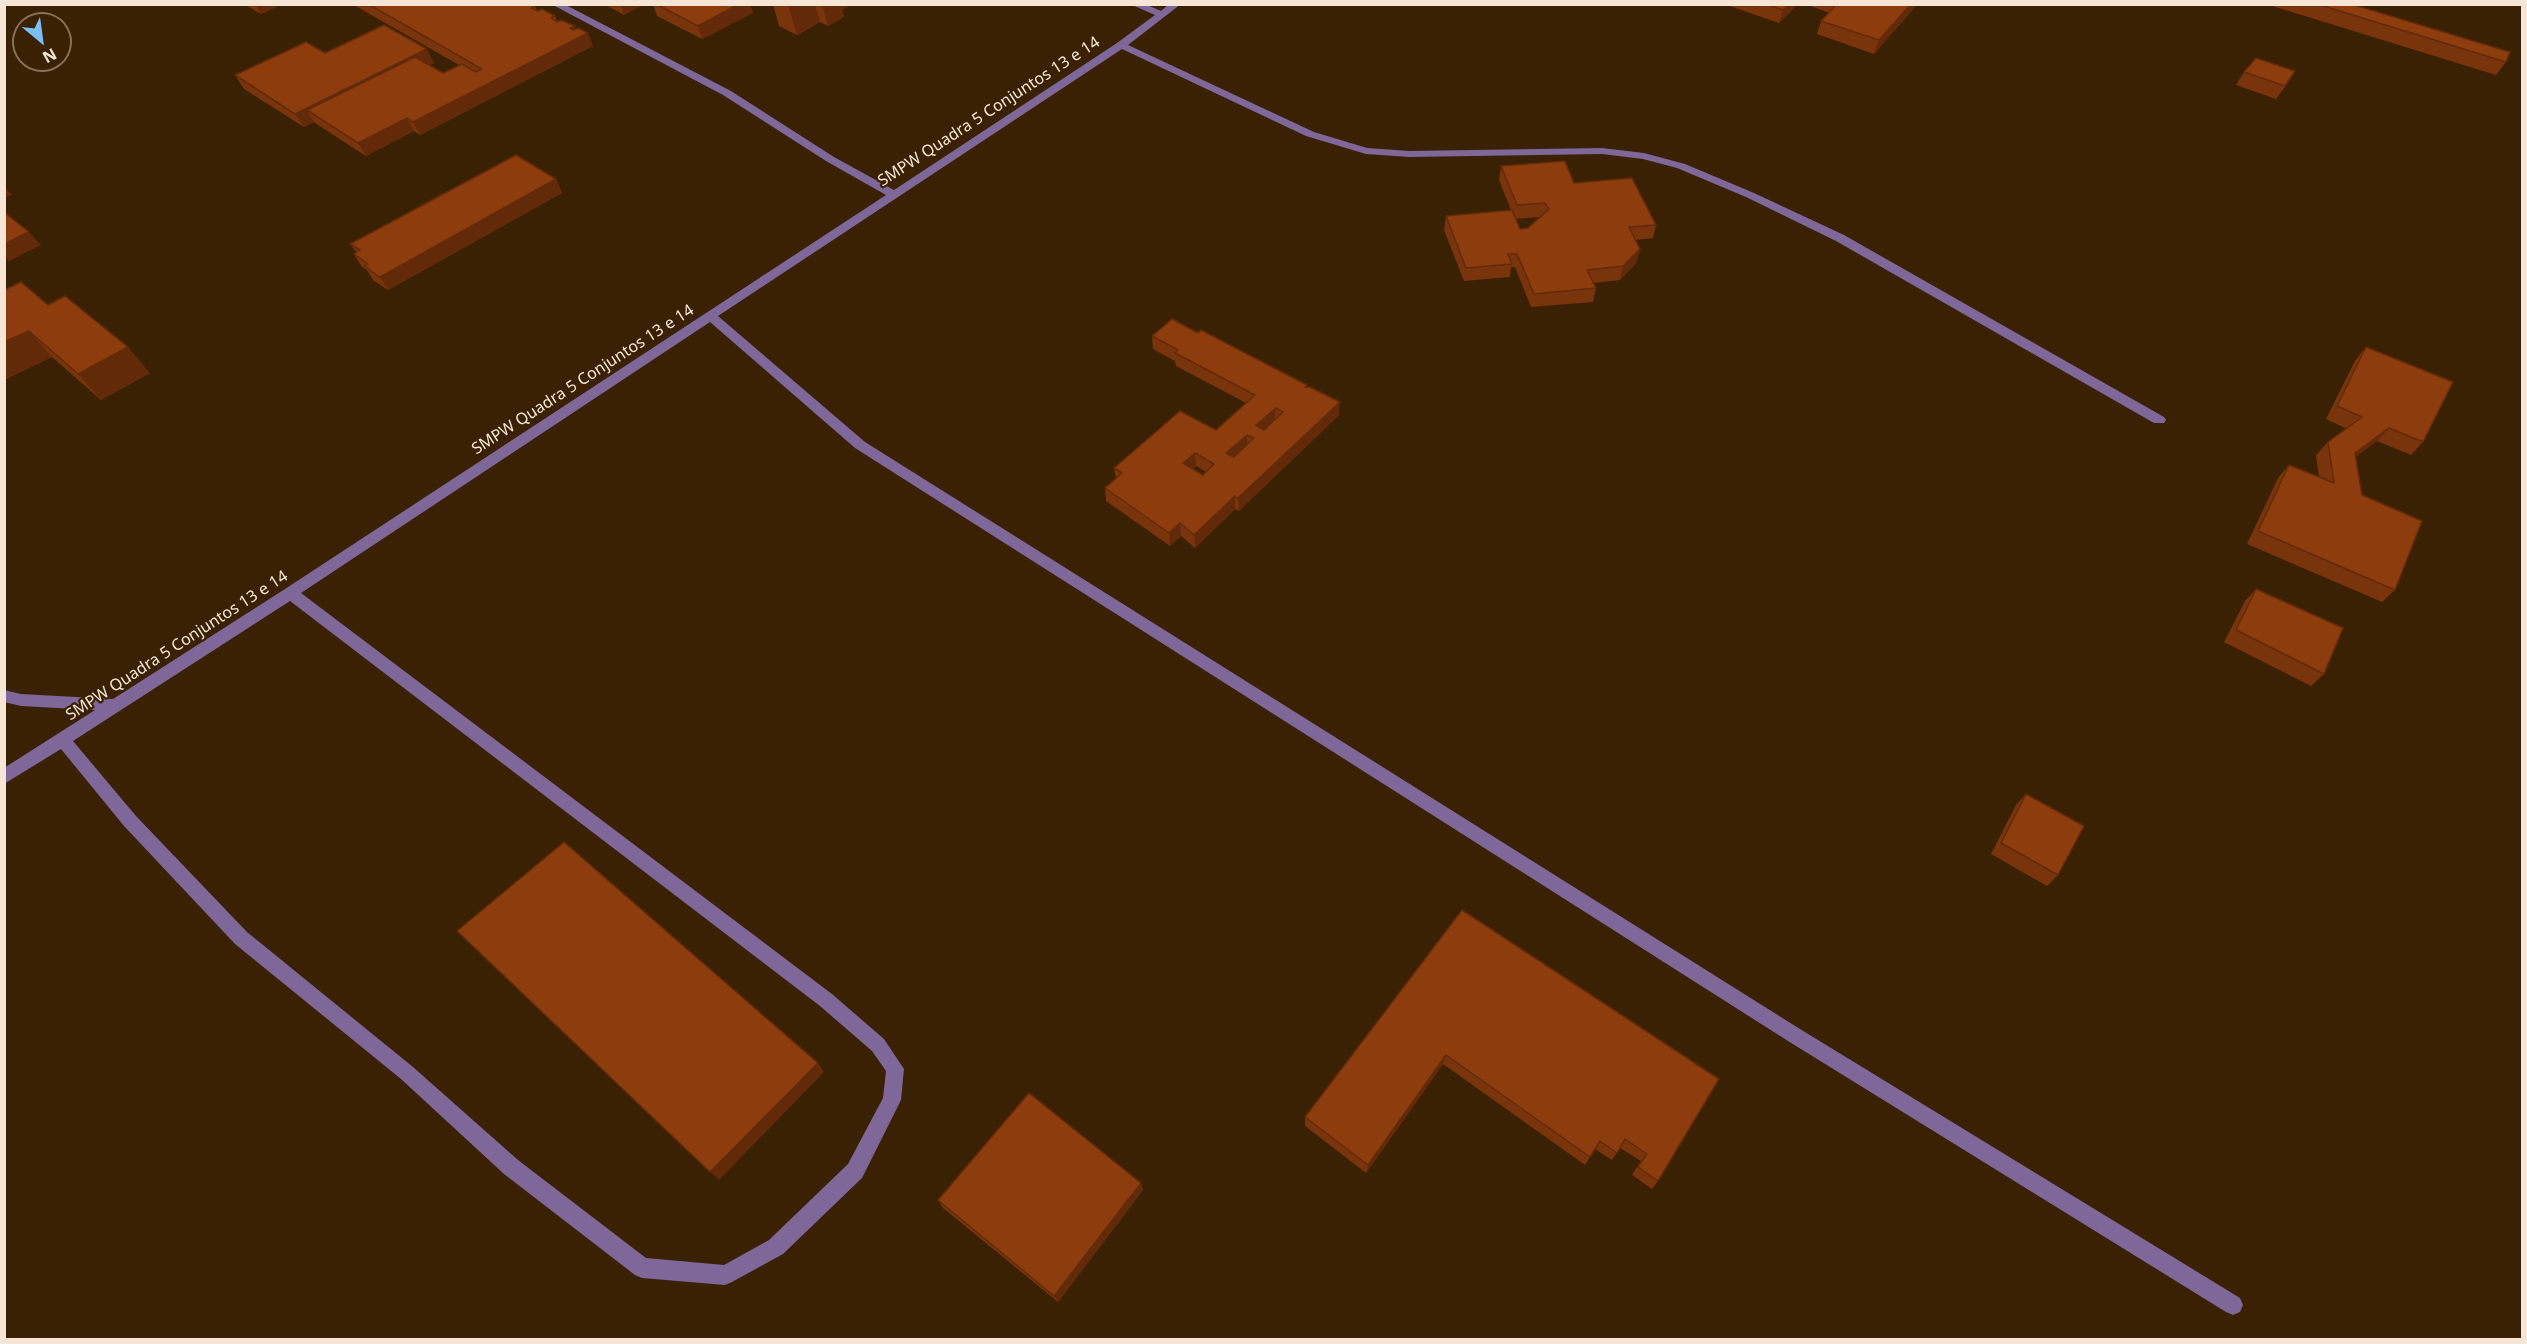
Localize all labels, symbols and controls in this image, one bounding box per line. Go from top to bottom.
north arrow [12,12,72,72]
street label: SMPW Quadra 5 Conjuntos 13 e 14 [874,33,1104,191]
text: N [39,43,61,69]
street label: SMPW Quadra 5 Conjuntos 13 e 14 [468,301,698,459]
street label: SMPW Quadra 5 Conjuntos 13 e 14 [62,567,292,725]

